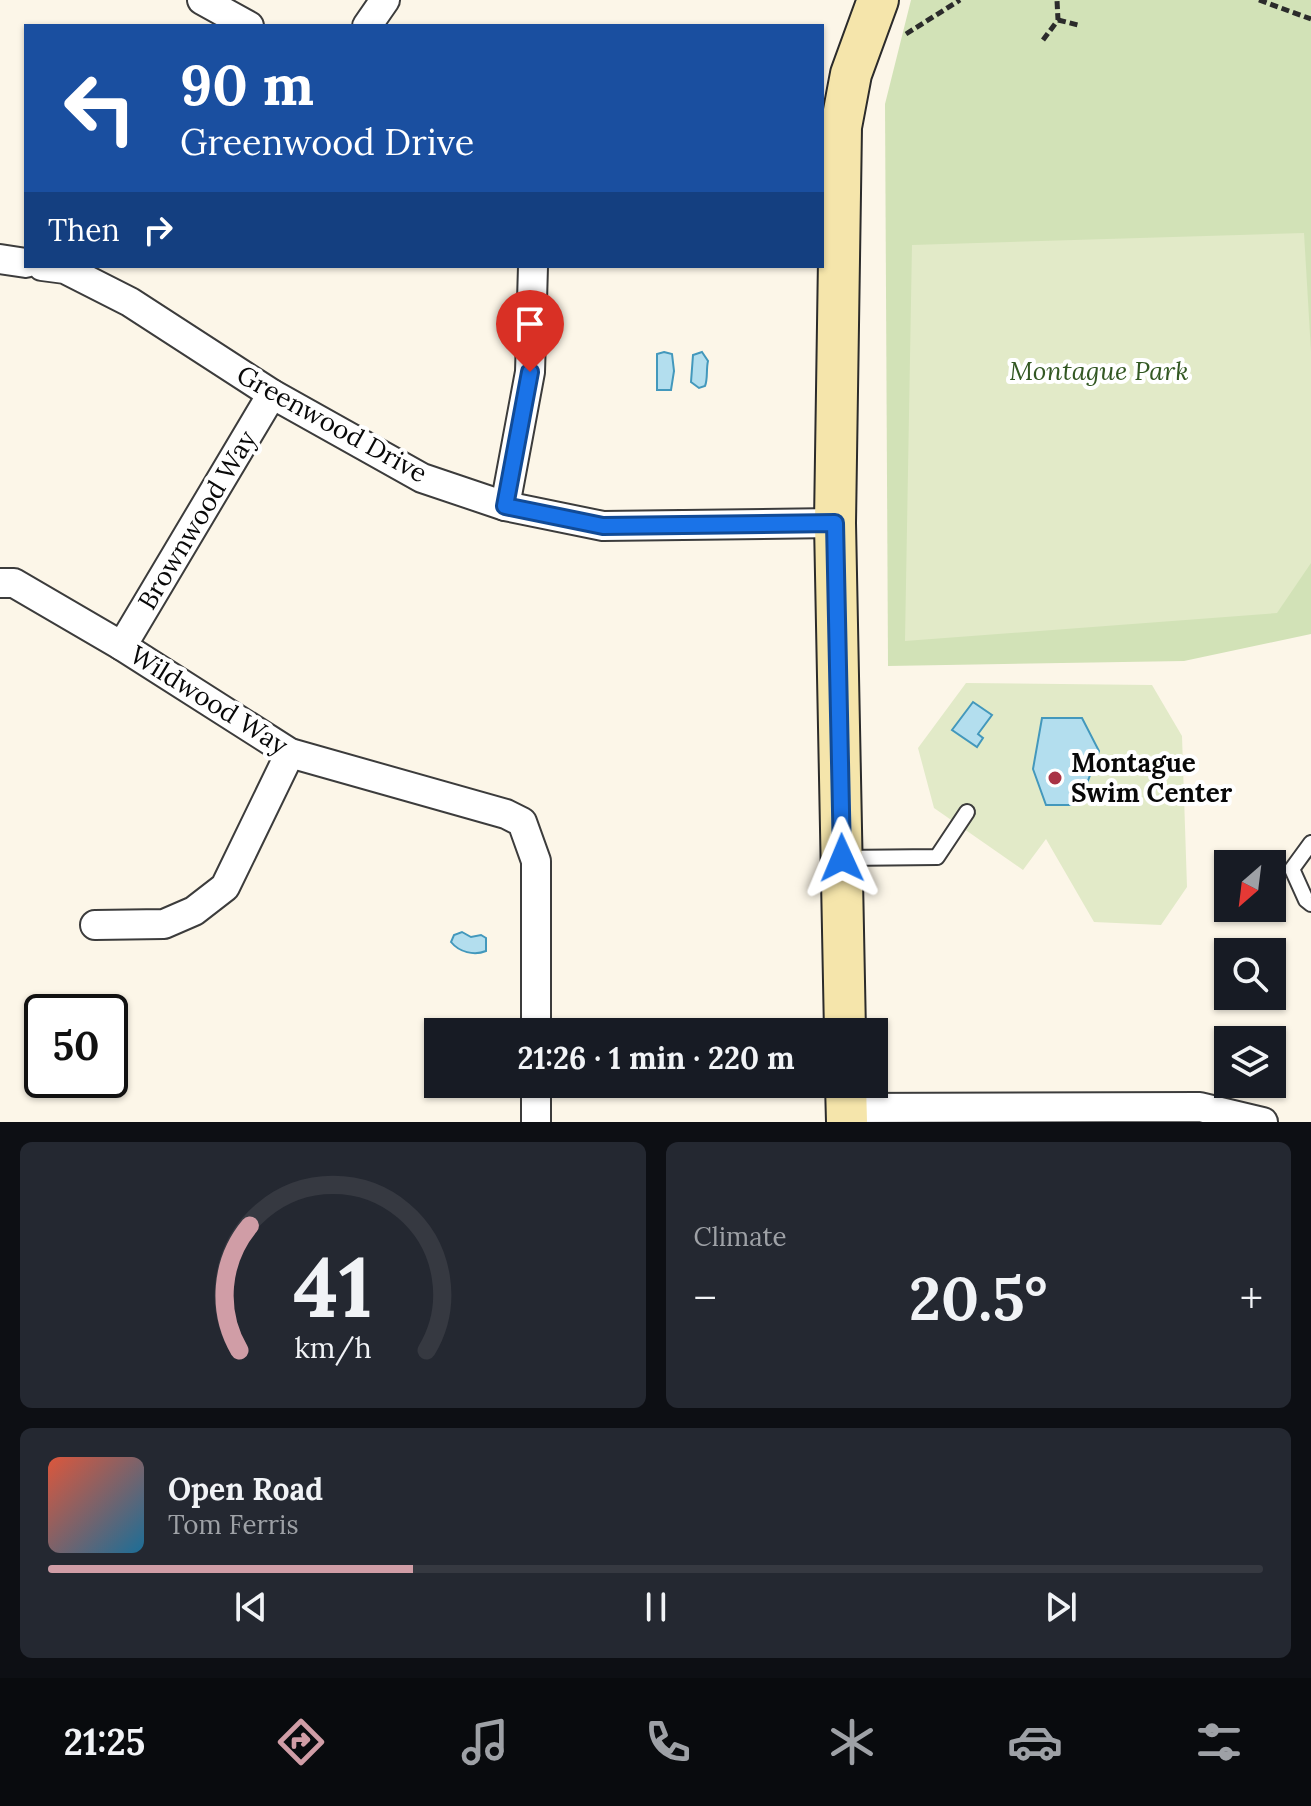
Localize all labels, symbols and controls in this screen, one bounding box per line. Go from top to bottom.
text: 90 m [180,49,314,120]
icon: left [48,56,152,160]
text: Greenwood Drive [180,119,474,165]
icon: right [136,208,180,252]
text: Then [48,211,120,249]
pin [496,290,564,372]
icon: arrive [508,302,552,346]
park label: Montague Park [1009,354,1189,387]
street label: Greenwood Drive [231,358,433,490]
street label: Brownwood Way [130,424,263,615]
street label: Wildwood Way [124,638,295,761]
place label: Montague Swim Center [1071,746,1233,809]
marker: Montague Swim Center [1046,769,1064,787]
position arrow [800,816,884,900]
north arrow [1214,850,1286,922]
map controls [1214,850,1286,1098]
button: search [1214,938,1286,1010]
speed limit sign: 50 [24,994,128,1098]
button: layers [1214,1026,1286,1098]
text: 21:26 · 1 min · 220 m [517,1039,795,1077]
text: Climate [694,1220,787,1253]
text: 41 [293,1233,372,1340]
text: 20.5° [909,1260,1047,1336]
text: − [694,1270,717,1326]
text: + [1240,1270,1263,1326]
text: km/h [294,1329,371,1366]
text: Open Road [168,1470,323,1508]
text: Tom Ferris [168,1508,298,1541]
icon: previous [229,1585,273,1629]
icon: pause [634,1585,678,1629]
icon: next [1039,1585,1083,1629]
icon: directions [273,1714,329,1770]
icon: music [457,1714,513,1770]
icon: phone [640,1714,696,1770]
icon: climate [824,1714,880,1770]
icon: car [1007,1714,1063,1770]
icon: filters [1191,1714,1247,1770]
text: 21:25 [64,1719,145,1765]

